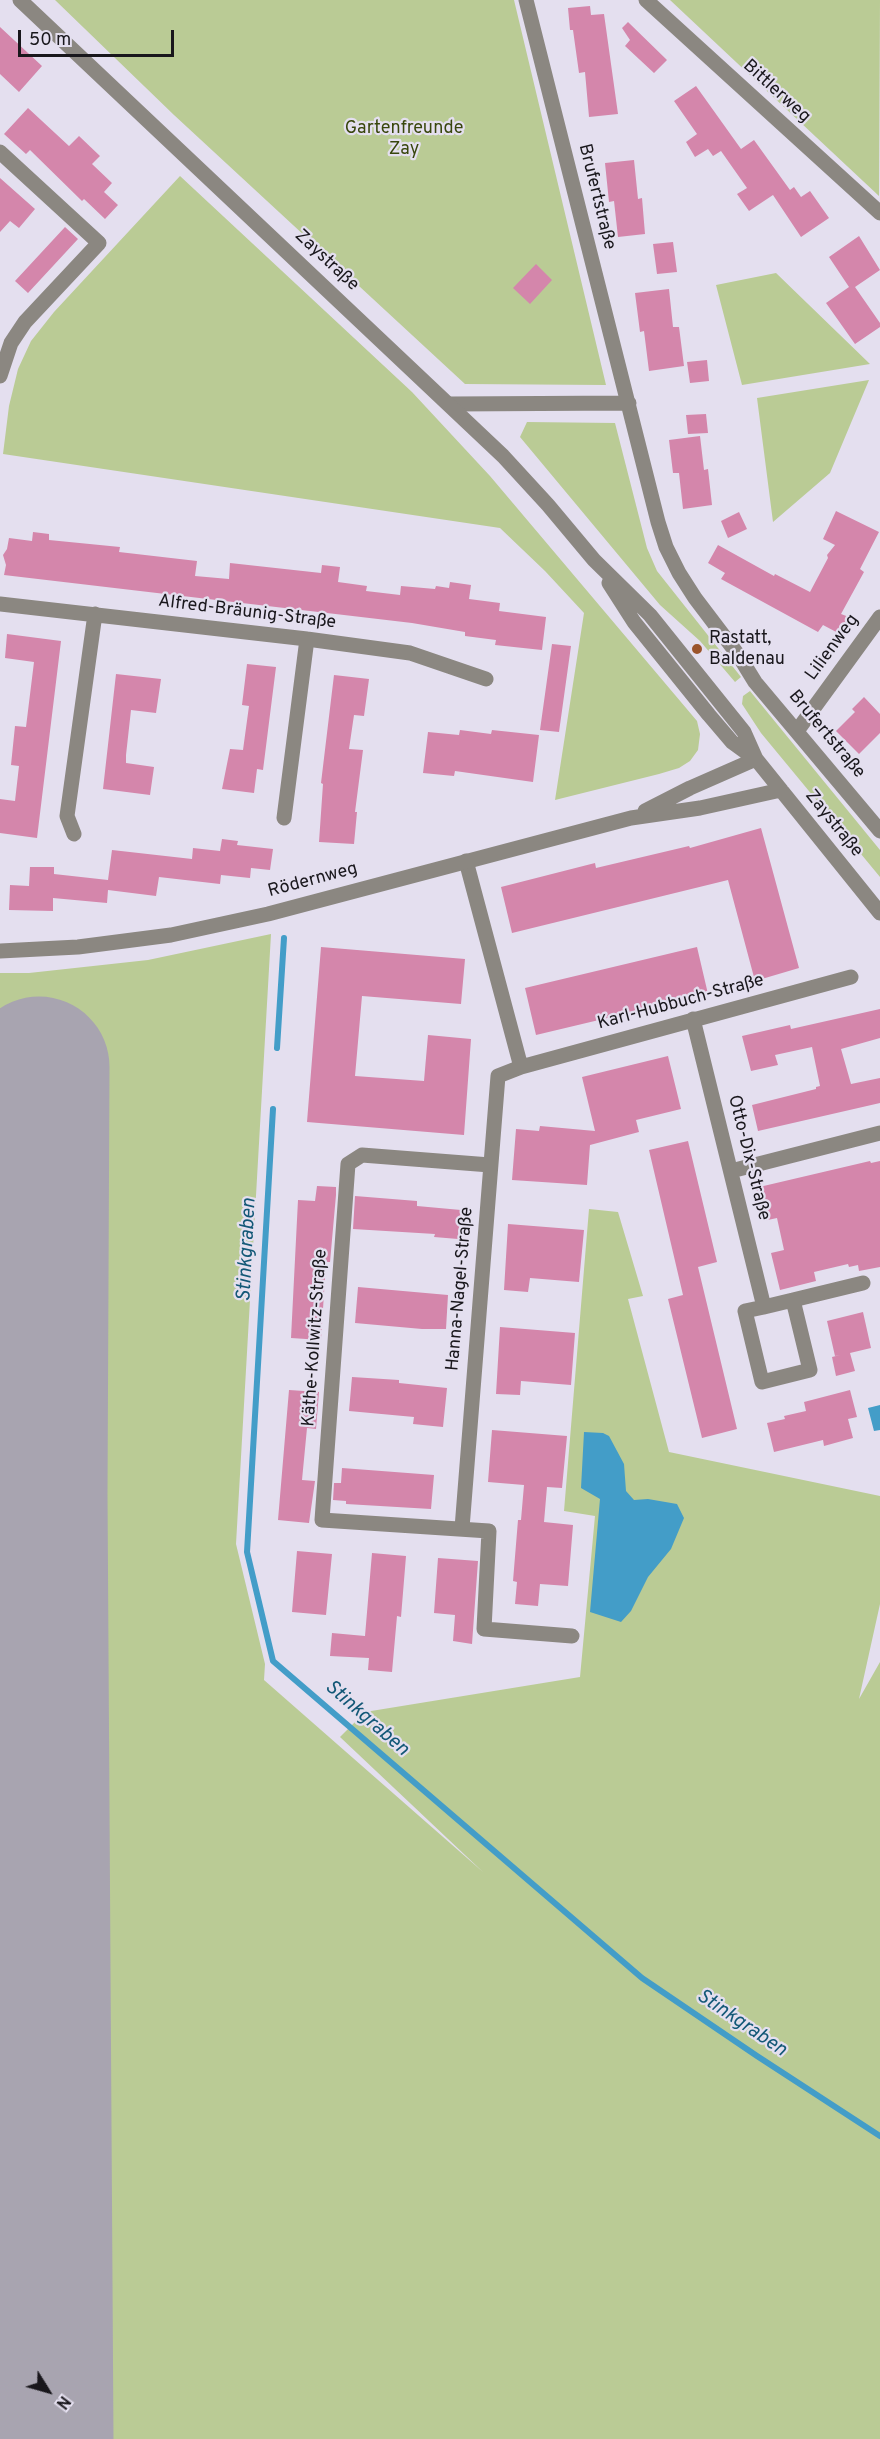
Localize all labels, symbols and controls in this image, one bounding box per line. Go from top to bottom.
scale bar [21,18,177,56]
text: 50 m [29,29,71,52]
street label: Bittlerweg [738,56,814,128]
park label: Gartenfreunde Zay [345,118,463,160]
street label: Brufertstraße [572,142,620,252]
street label: Zaystraße [289,226,363,296]
street label: Alfred-Bräunig-Straße [157,591,337,635]
street label: Lilienweg [802,611,864,685]
place label: Rastatt, Baldenau [709,628,785,670]
marker: Rastatt, Baldenau [690,642,704,656]
street label: Brufertstraße [783,687,869,783]
street label: Zaystraße [799,786,867,862]
street label: Rödernweg [266,859,360,903]
street label: Karl-Hubbuch-Straße [595,970,767,1036]
street label: Otto-Dix-Straße [722,1093,774,1223]
water label: Stinkgraben [233,1197,263,1303]
street label: Hanna-Nagel-Straße [443,1206,479,1372]
street label: Käthe-Kollwitz-Straße [299,1248,333,1428]
water label: Stinkgraben [319,1676,413,1762]
water label: Stinkgraben [691,1985,791,2063]
north arrow [18,2361,78,2421]
text: N [51,2391,74,2412]

